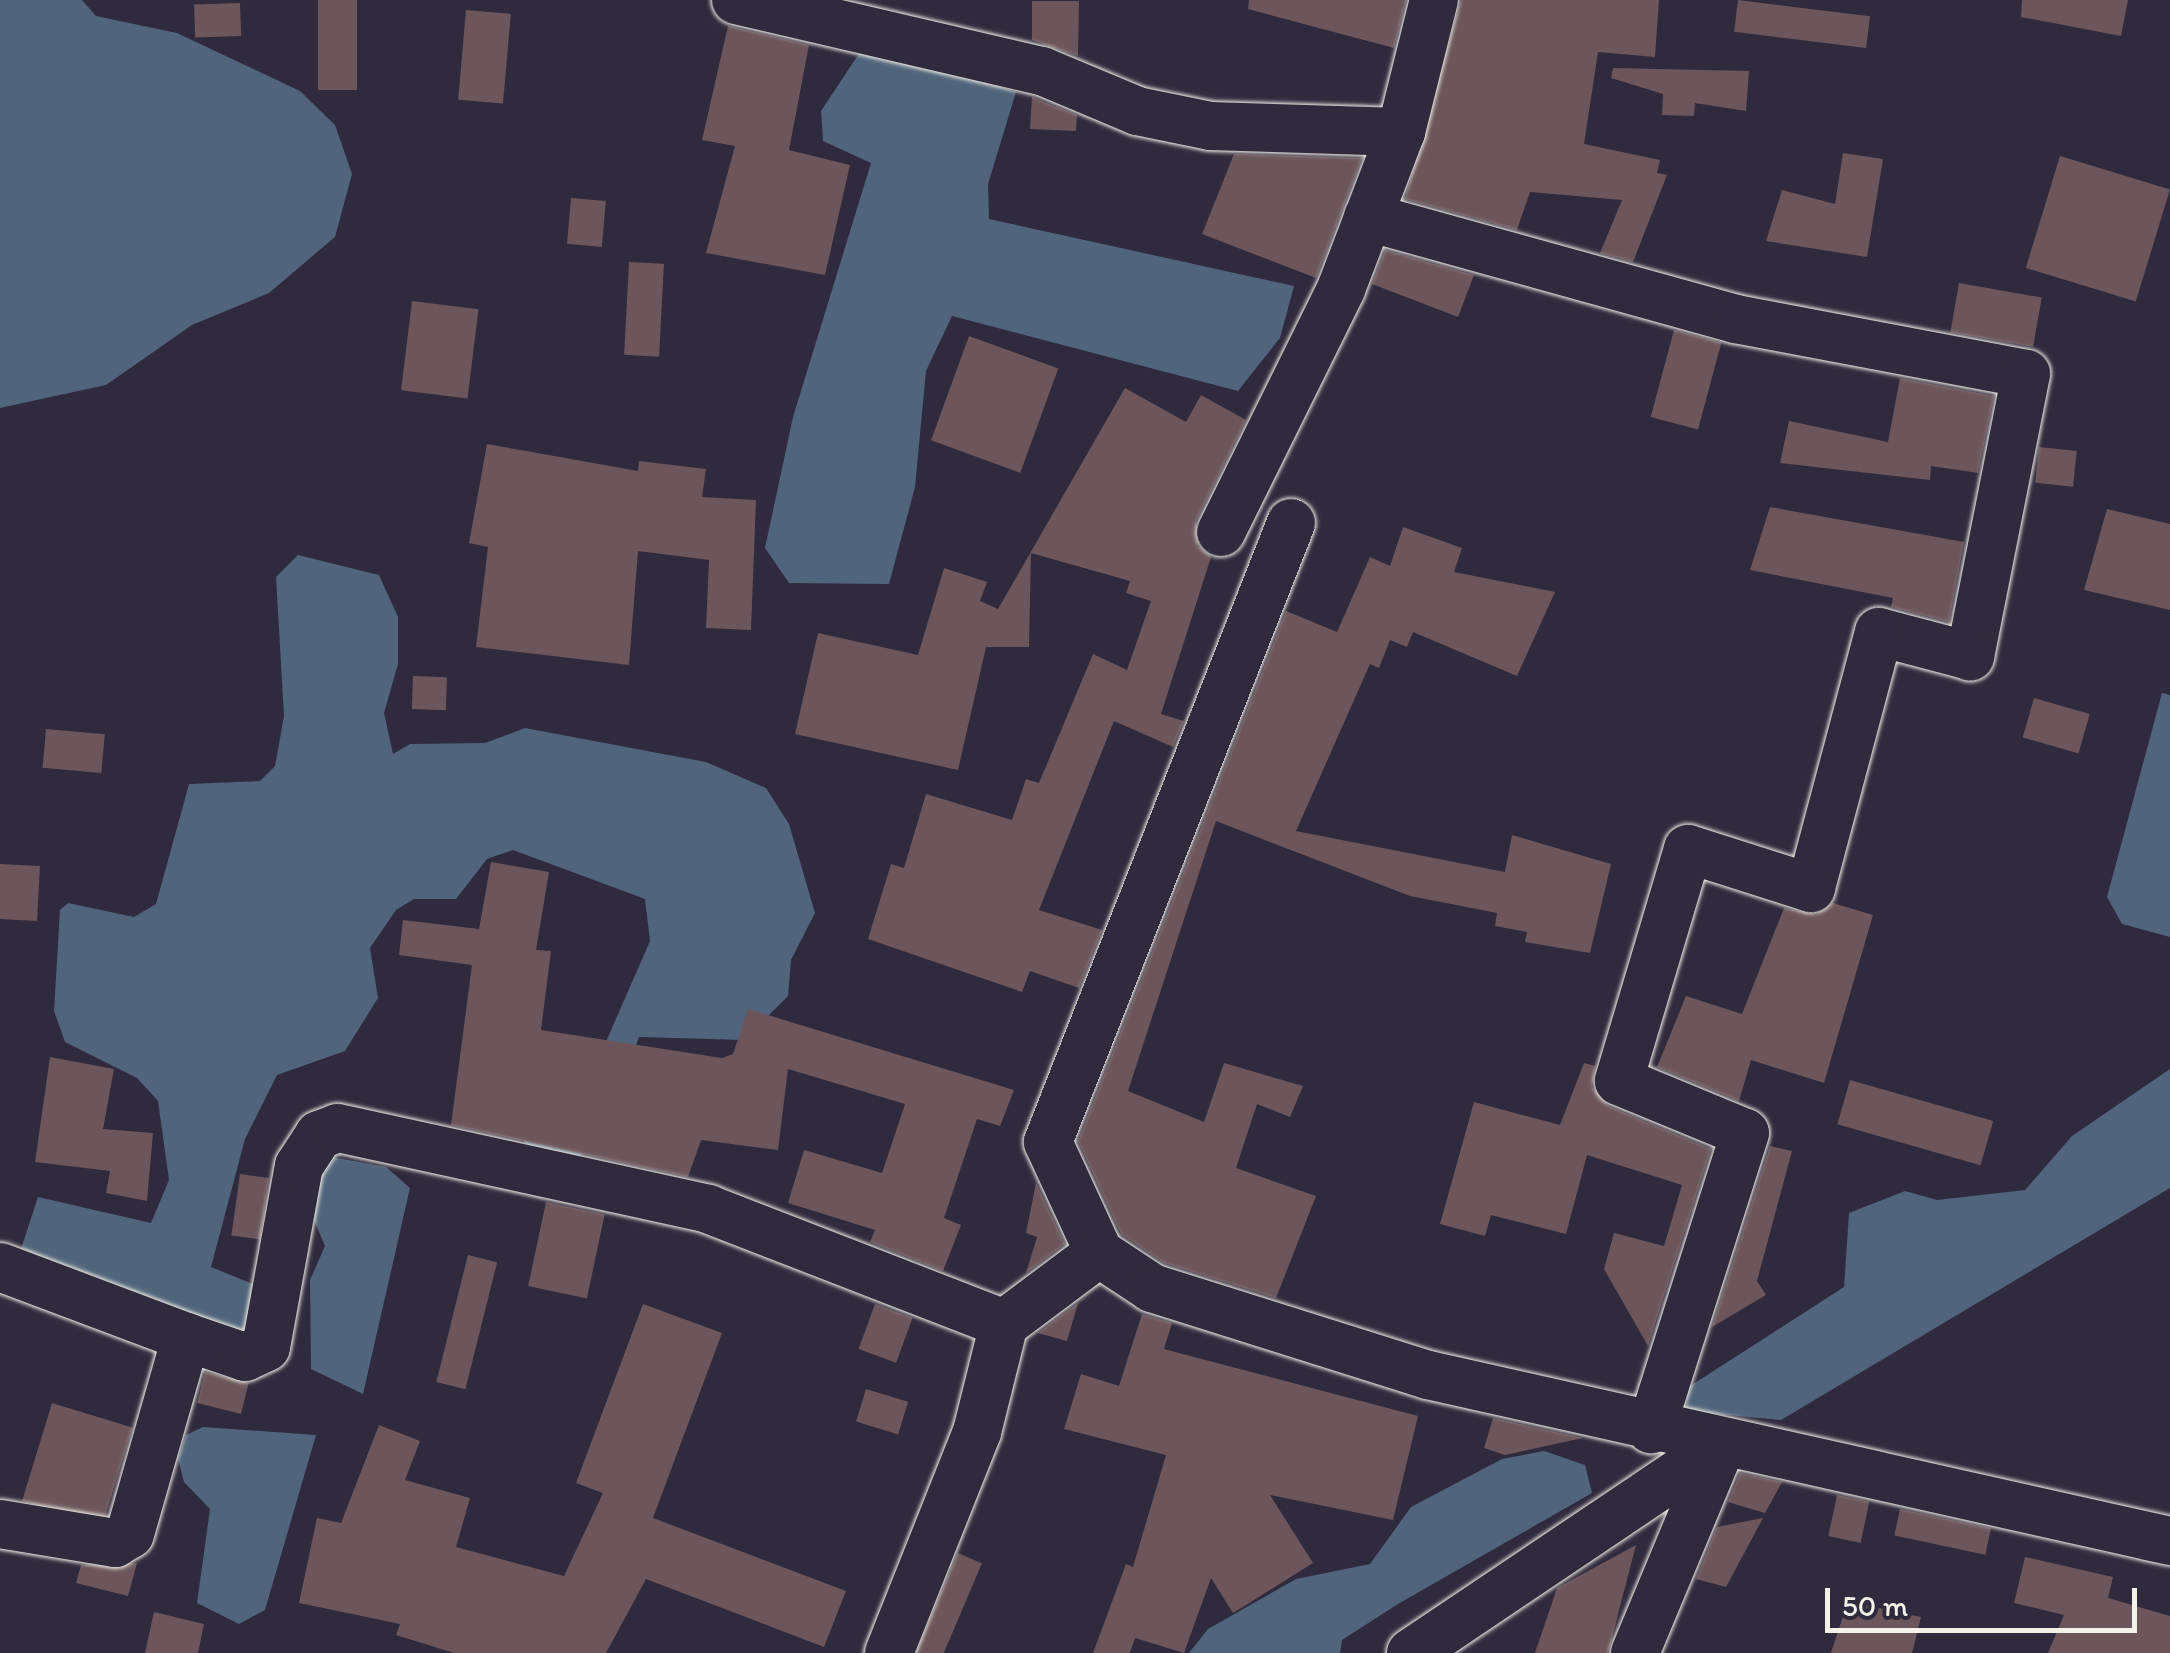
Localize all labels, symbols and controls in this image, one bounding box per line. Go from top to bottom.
scale bar [1830,1568,2142,1630]
text: 50 m [1842,1587,1908,1624]

